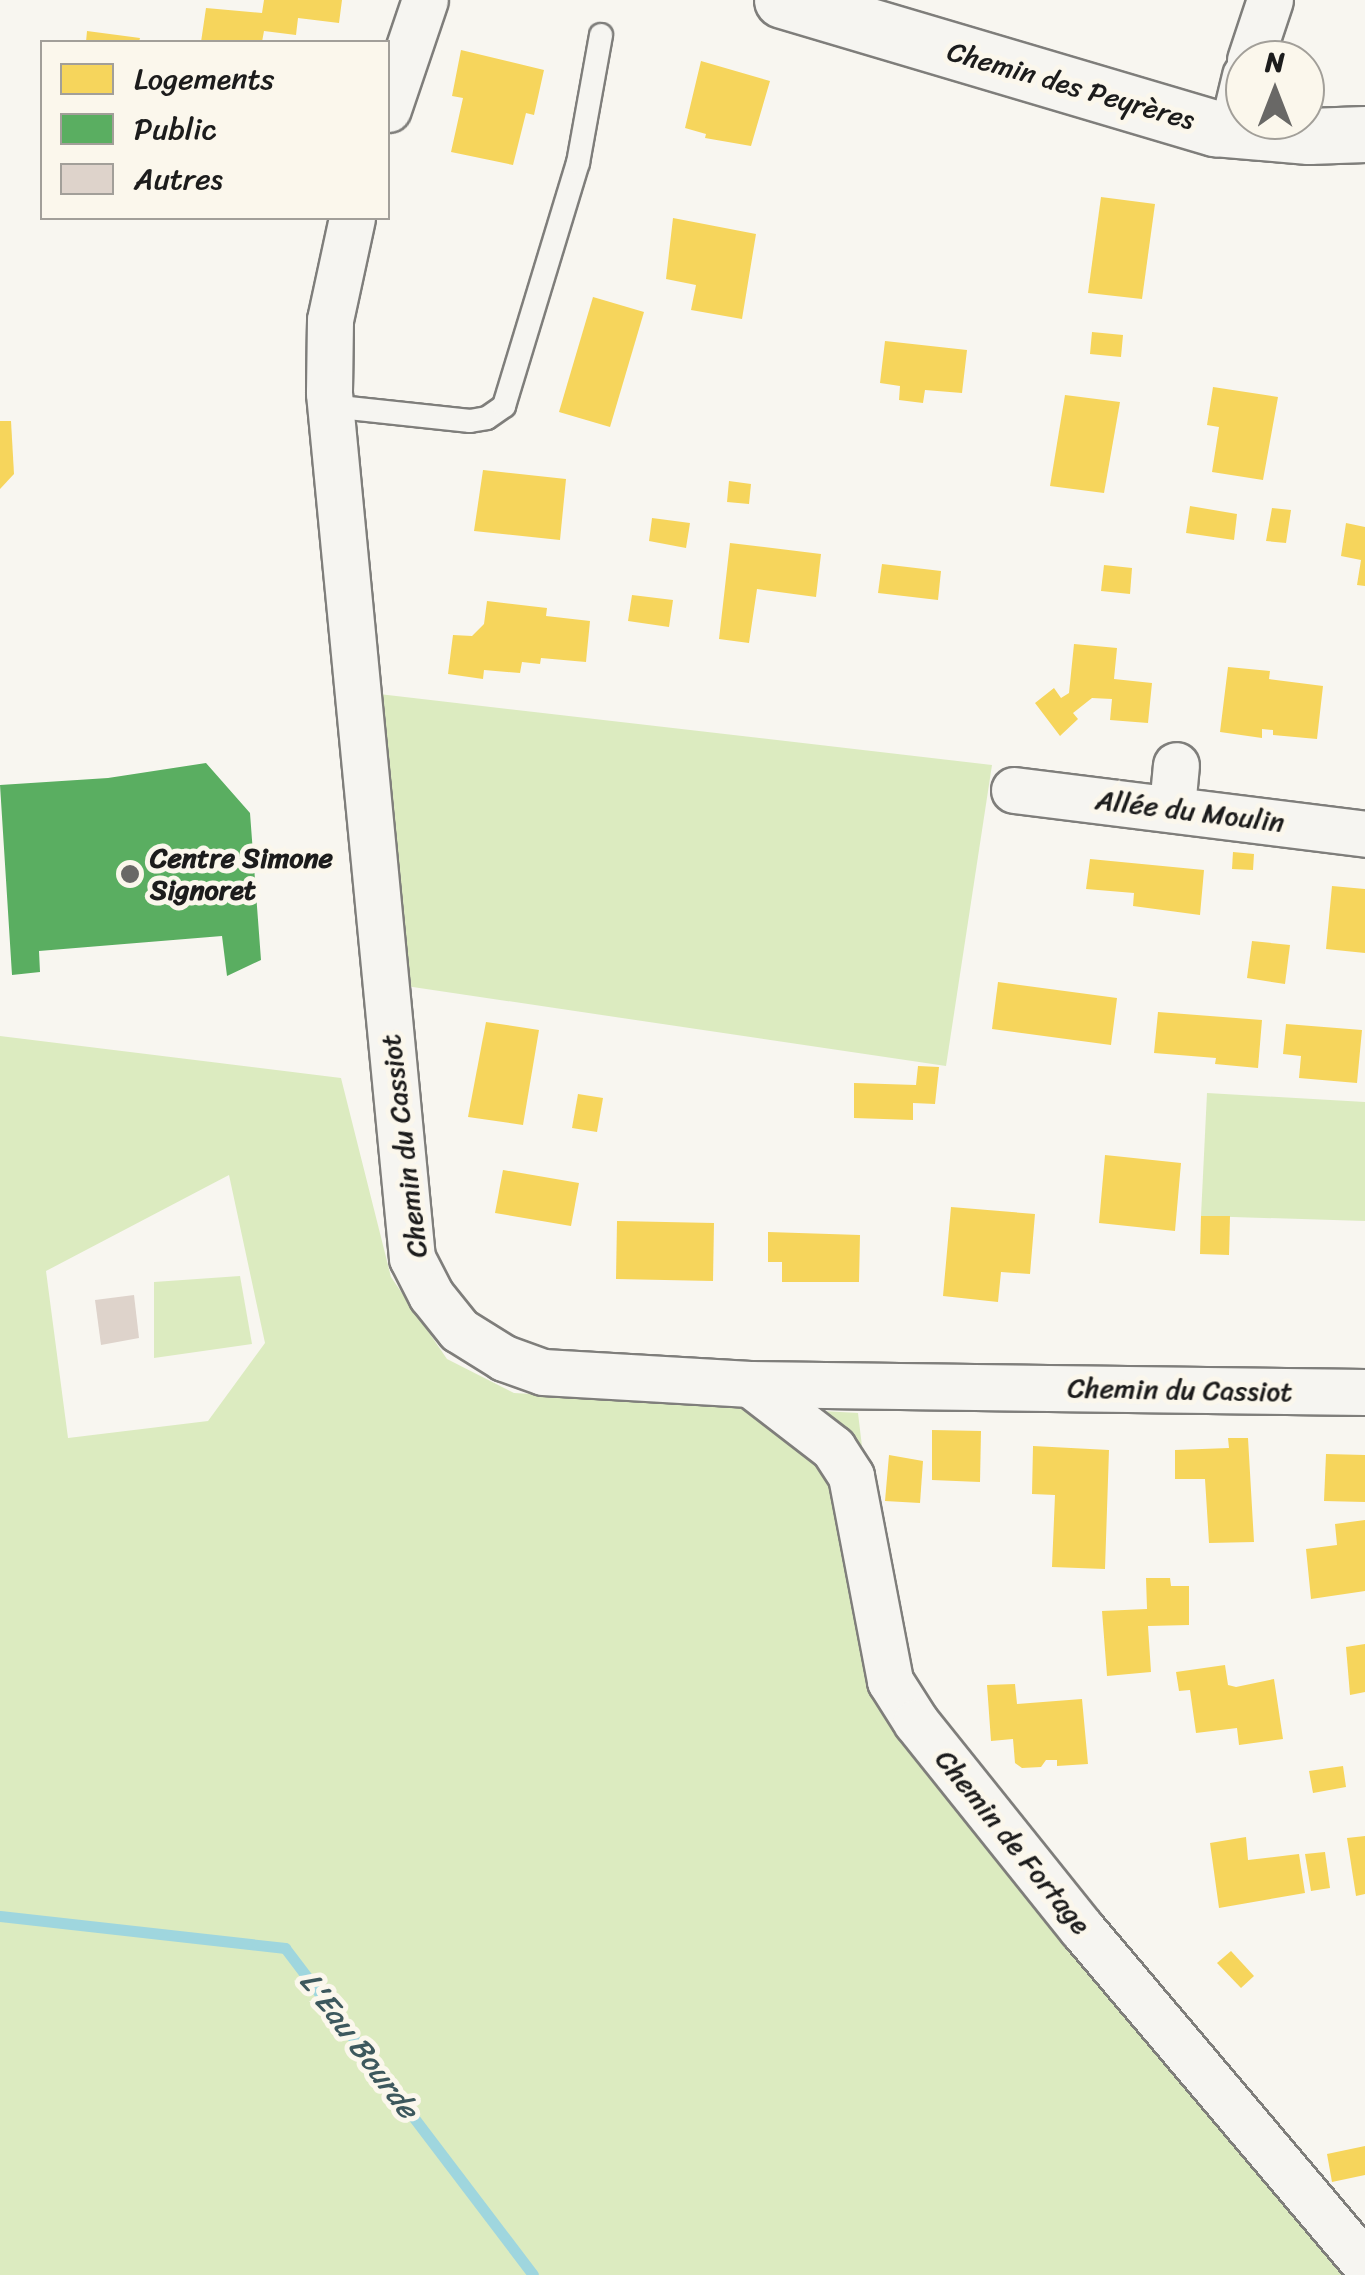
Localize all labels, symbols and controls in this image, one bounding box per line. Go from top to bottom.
street label: Chemin des Peyrères [942,34,1200,138]
text: N [1265,37,1285,86]
legend [40,40,390,220]
north arrow [1225,40,1325,140]
text: Logements [134,52,274,106]
text: Public [134,102,217,156]
text: Autres [134,152,223,206]
street label: Allée du Moulin [1094,783,1286,839]
place label: Centre Simone Signoret [150,841,332,907]
marker: Centre Simone Signoret [119,863,141,885]
street label: Chemin du Cassiot [374,1032,434,1260]
street label: Chemin du Cassiot [1067,1371,1293,1409]
street label: Chemin de Fortage [928,1742,1098,1942]
water label: L'Eau Bourde [292,1965,426,2125]

